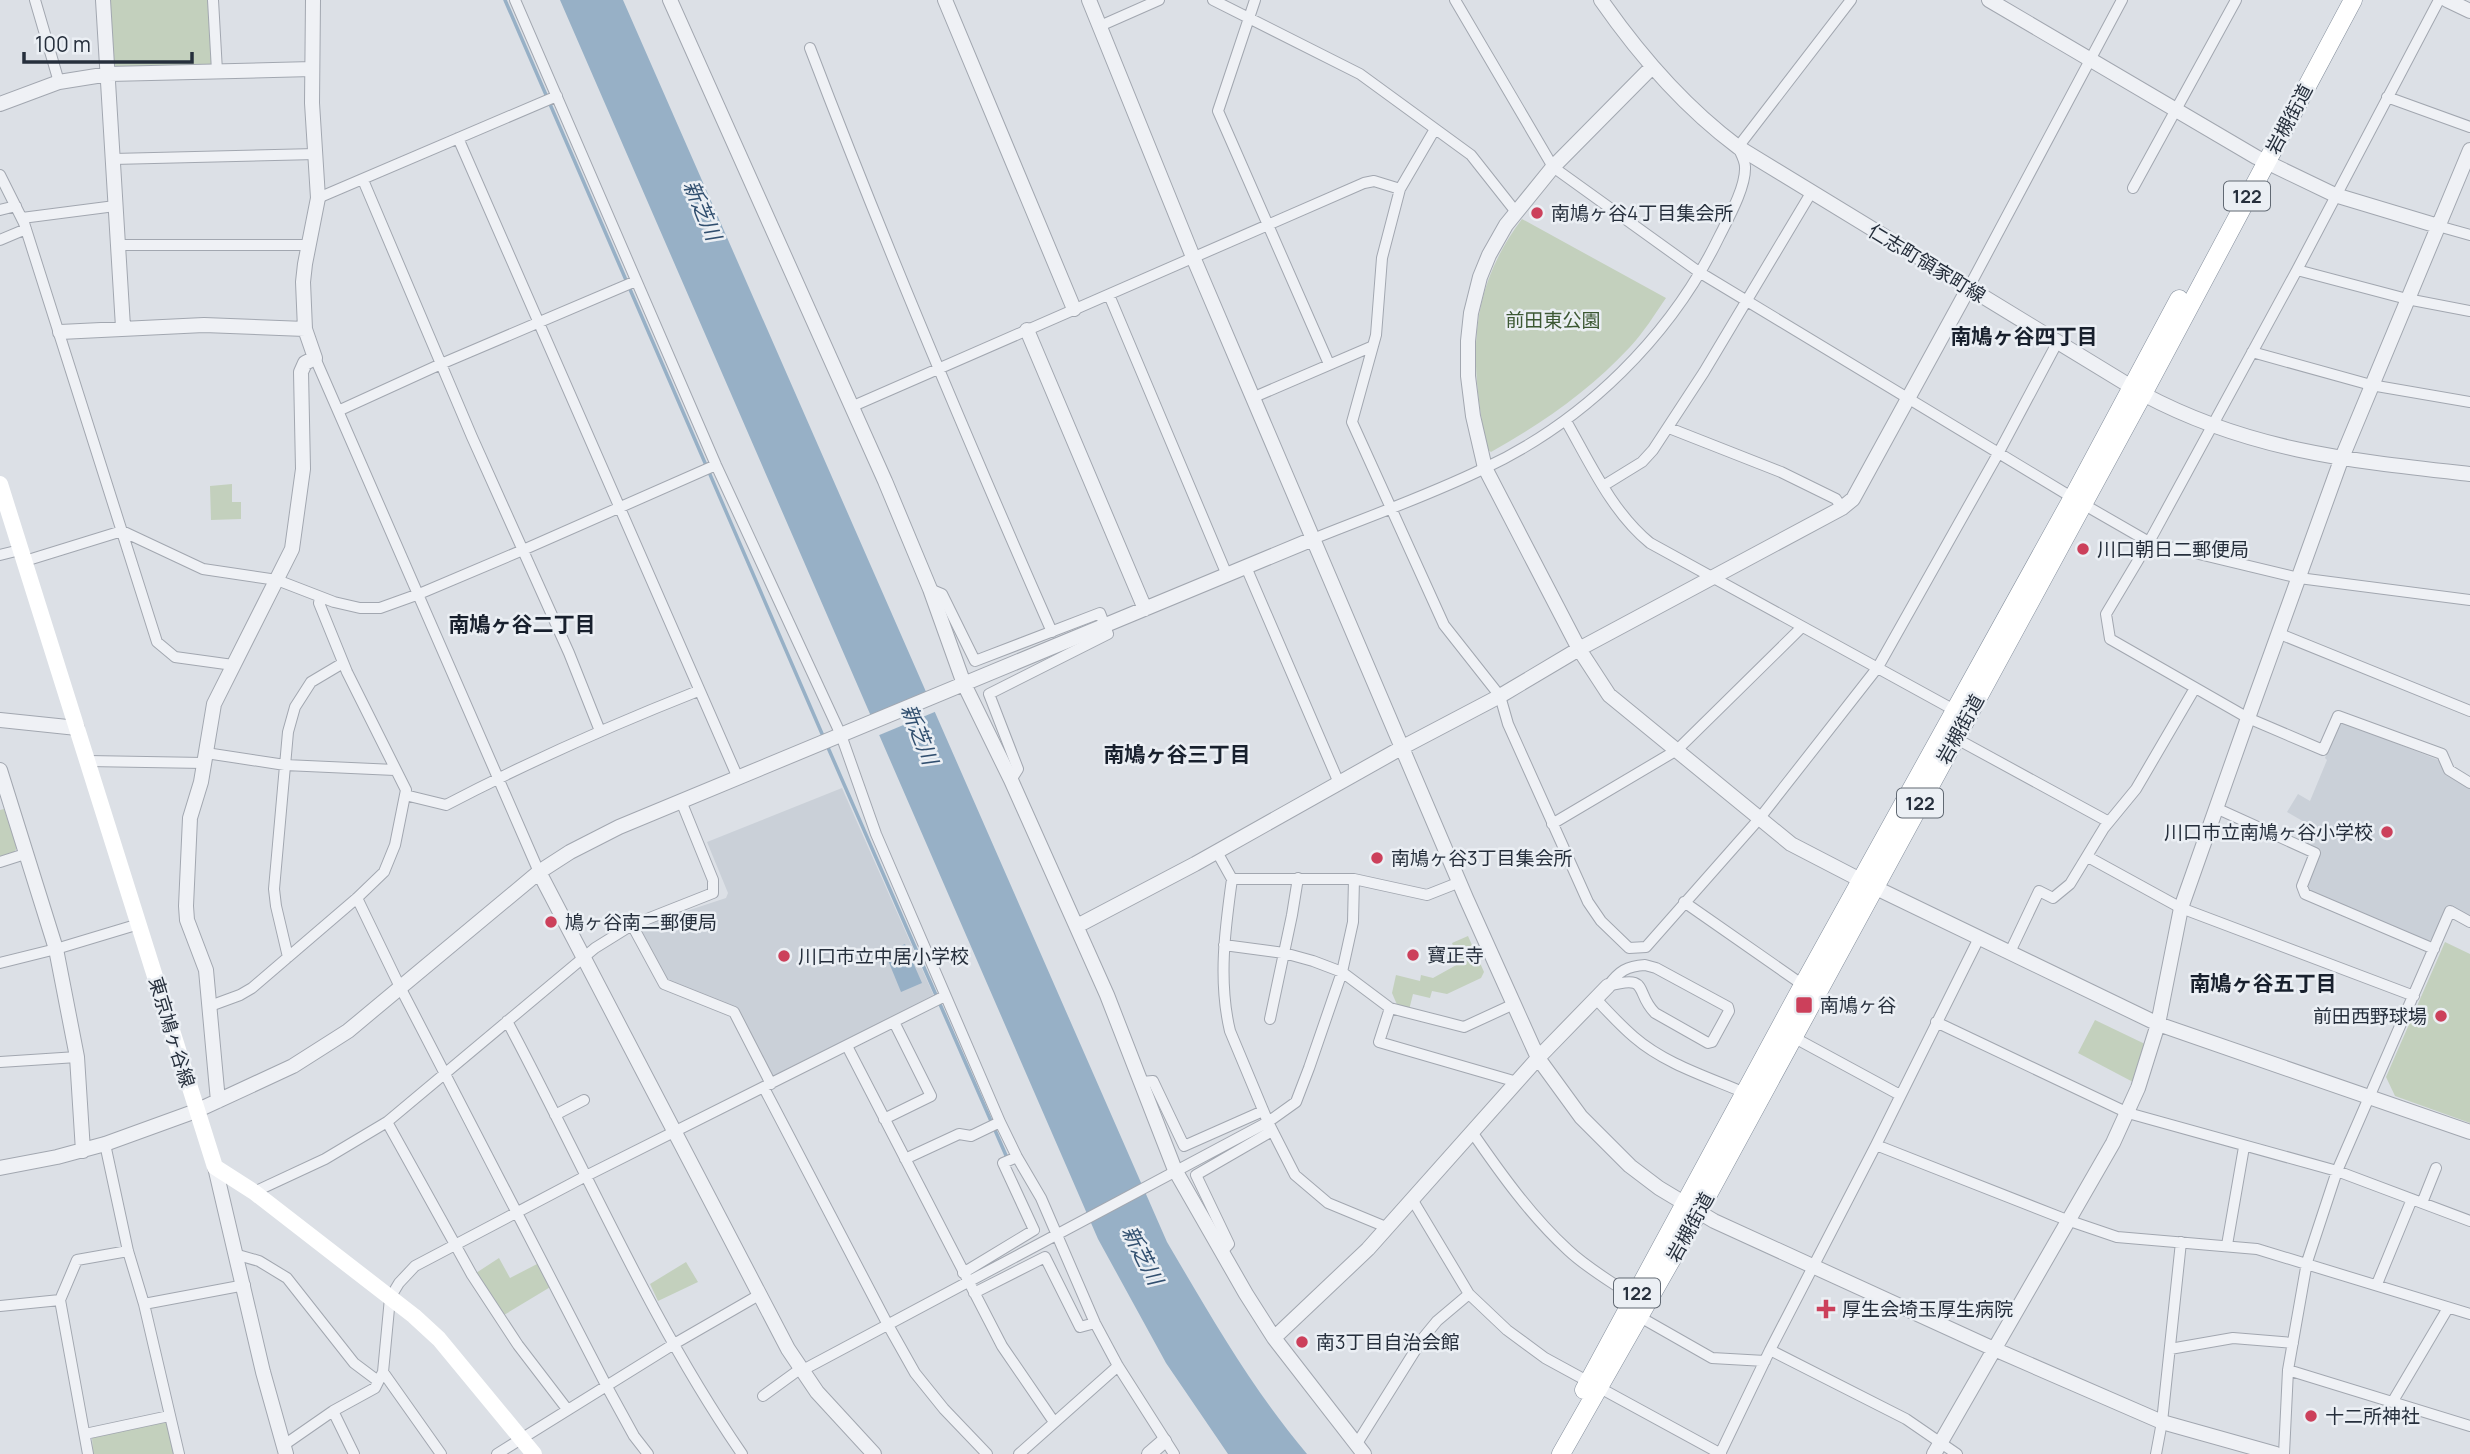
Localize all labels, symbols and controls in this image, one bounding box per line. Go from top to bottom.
scale bar [24,21,192,65]
text: 100 m [35,30,91,58]
street label: 岩槻街道 [2260,79,2318,159]
water label: 新芝川 [678,176,729,246]
road number: 122 [2224,182,2270,210]
place label: 南鳩ヶ谷4丁目集会所 [1551,200,1733,226]
marker: 南鳩ヶ谷4丁目集会所 [1529,205,1545,221]
street label: 仁志町領家町線 [1863,218,1991,308]
park label: 前田東公園 [1505,307,1601,333]
district label: 南鳩ヶ谷四丁目 [1951,322,2098,350]
place label: 川口朝日二郵便局 [2097,536,2249,562]
marker: 川口朝日二郵便局 [2075,541,2091,557]
district label: 南鳩ヶ谷二丁目 [449,610,596,638]
street label: 岩槻街道 [1930,689,1990,769]
water label: 新芝川 [895,700,946,770]
district label: 南鳩ヶ谷三丁目 [1104,740,1251,768]
road number: 122 [1897,788,1943,818]
place label: 川口市立南鳩ヶ谷小学校 [2164,819,2373,845]
marker: 川口市立南鳩ヶ谷小学校 [2379,824,2395,840]
place label: 南鳩ヶ谷3丁目集会所 [1391,845,1573,871]
marker: 南鳩ヶ谷3丁目集会所 [1369,850,1385,866]
place label: 鳩ヶ谷南二郵便局 [565,909,717,935]
marker: 鳩ヶ谷南二郵便局 [543,914,559,930]
place label: 寶正寺 [1427,942,1484,968]
place label: 川口市立中居小学校 [798,943,969,969]
marker: 寶正寺 [1405,947,1421,963]
marker: 川口市立中居小学校 [776,948,792,964]
district label: 南鳩ヶ谷五丁目 [2190,969,2337,997]
street label: 東京鳩ヶ谷線 [143,974,201,1090]
place label: 南鳩ヶ谷 [1820,992,1896,1018]
marker: 南鳩ヶ谷 [1794,995,1814,1015]
place label: 前田西野球場 [2313,1003,2427,1029]
marker: 前田西野球場 [2433,1008,2449,1024]
street label: 岩槻街道 [1660,1187,1720,1267]
water label: 新芝川 [1116,1221,1171,1291]
road number: 122 [1614,1278,1660,1308]
place label: 厚生会埼玉厚生病院 [1842,1296,2013,1322]
marker: 厚生会埼玉厚生病院 [1816,1299,1836,1319]
place label: 南3丁目自治会館 [1316,1329,1460,1355]
marker: 南3丁目自治会館 [1294,1334,1310,1350]
place label: 十二所神社 [2325,1403,2420,1429]
marker: 十二所神社 [2303,1408,2319,1424]

